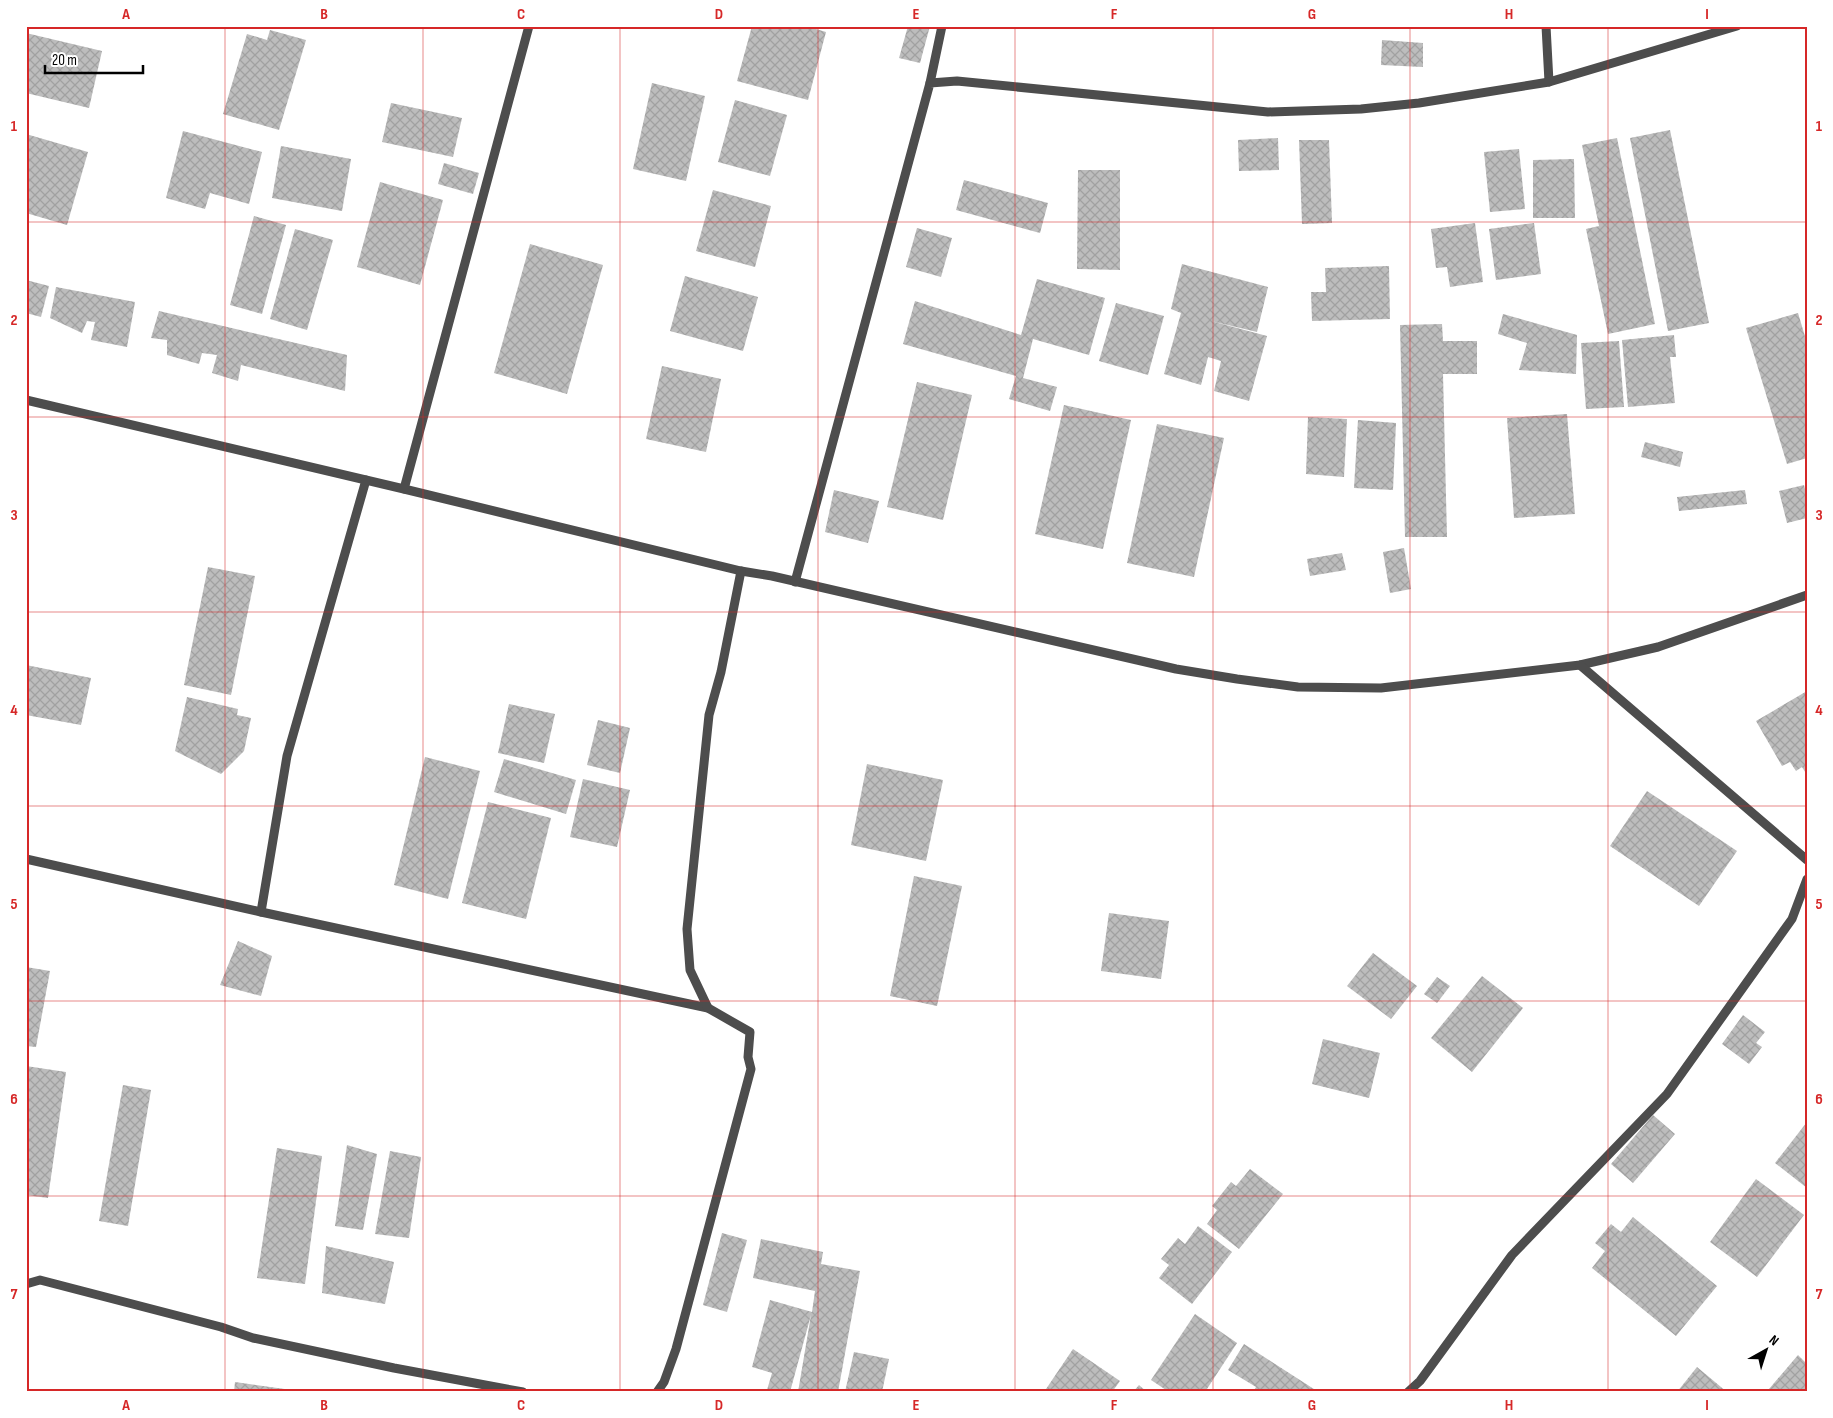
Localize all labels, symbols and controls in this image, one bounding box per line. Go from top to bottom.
text: A [121,5,130,24]
text: B [320,5,328,24]
text: C [517,5,525,24]
text: D [715,5,723,24]
text: E [913,5,920,24]
text: F [1111,5,1118,24]
text: G [1308,5,1316,24]
text: H [1505,5,1513,24]
text: I [1705,5,1709,24]
scale bar [45,42,142,74]
text: 20 m [52,51,77,70]
text: 1 [11,117,18,136]
text: 1 [1816,117,1823,136]
text: 2 [10,311,18,330]
text: 2 [1815,311,1823,330]
text: 3 [10,506,18,525]
text: 3 [1815,506,1823,525]
text: 4 [10,701,18,720]
text: 4 [1815,701,1823,720]
text: 5 [10,895,18,914]
text: 5 [1815,895,1823,914]
text: 6 [10,1090,18,1109]
text: 6 [1815,1090,1823,1109]
text: 7 [11,1285,18,1304]
text: 7 [1816,1285,1823,1304]
north arrow [1740,1326,1790,1376]
text: N [1766,1331,1782,1349]
text: A [121,1396,130,1415]
text: B [320,1396,328,1415]
text: C [517,1396,525,1415]
text: D [715,1396,723,1415]
text: E [913,1396,920,1415]
text: F [1111,1396,1118,1415]
text: G [1308,1396,1316,1415]
text: H [1505,1396,1513,1415]
text: I [1705,1396,1709,1415]

